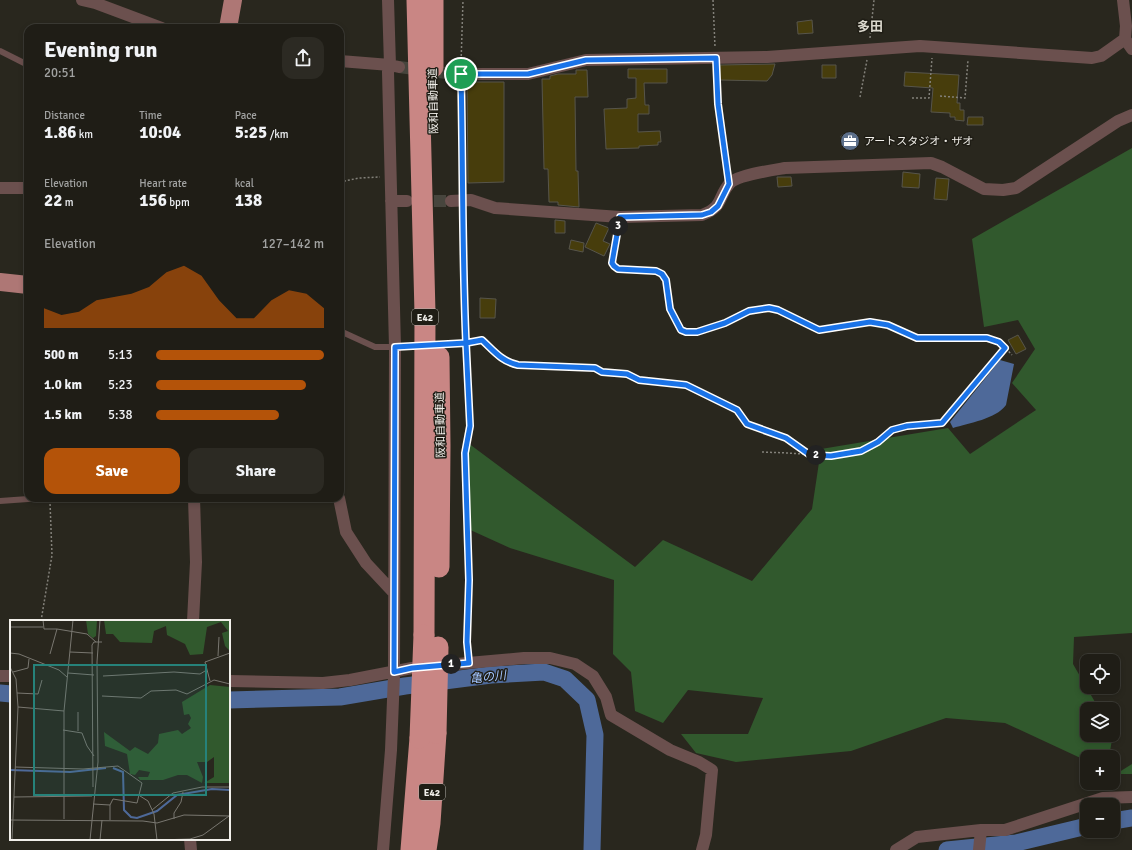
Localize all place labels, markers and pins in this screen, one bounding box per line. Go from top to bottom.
pin [444,57,478,91]
office icon: アートスタジオ・ザオ [839,130,861,152]
place label: アートスタジオ・ザオ [864,135,973,148]
pin: 3 [608,216,628,236]
pin: 2 [806,445,826,465]
pin: 1 [441,654,461,674]

